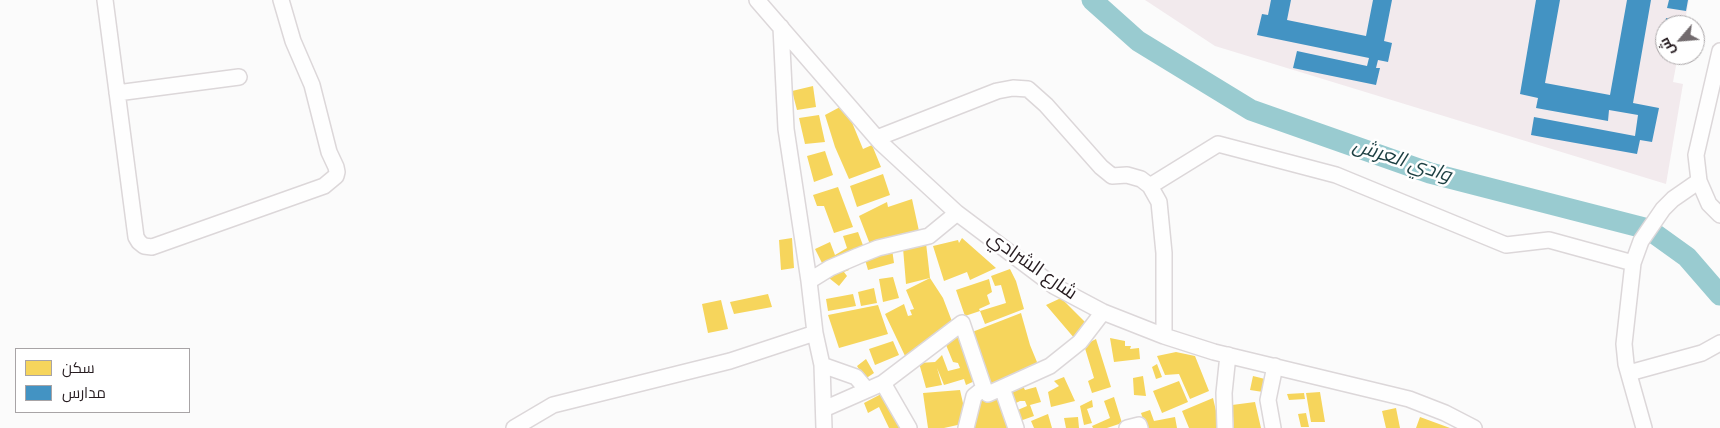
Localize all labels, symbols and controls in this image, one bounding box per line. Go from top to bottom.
north arrow [1655,15,1705,65]
text: ش [1655,35,1679,58]
water label: وادي العرش [1350,134,1454,188]
street label: شارع الشرادي [983,227,1081,305]
legend [15,348,190,413]
text: سكن [62,359,95,377]
text: مدارس [62,384,106,402]

